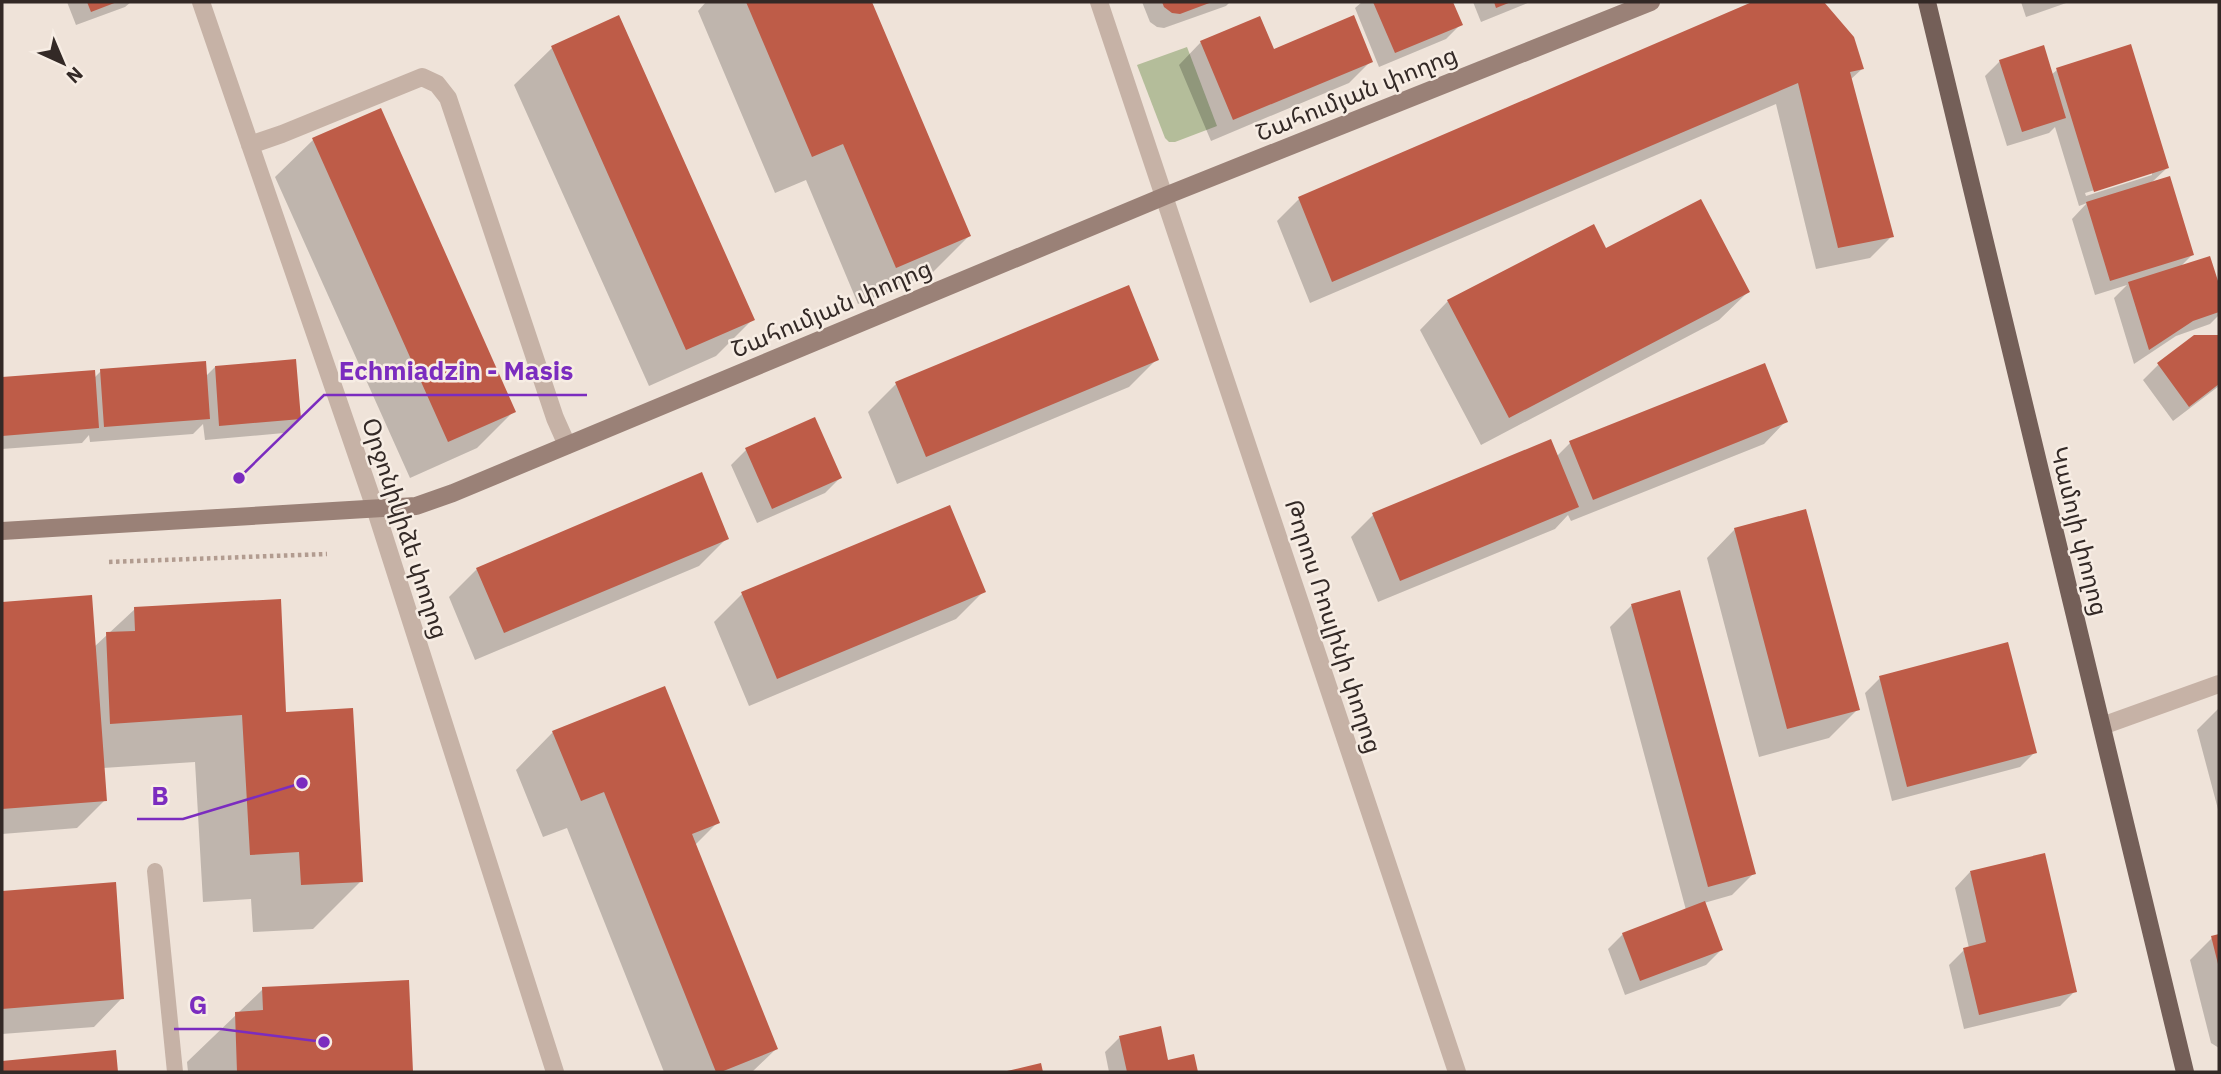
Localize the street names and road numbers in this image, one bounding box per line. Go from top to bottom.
street label: Շահումյան փողոց [1250,38,1462,148]
street label: Շահումյան փողոց [726,251,936,365]
street label: Օրջոնիկիձե փողոց [355,413,457,643]
street label: Կամոյի փողոց [2044,443,2116,619]
street label: Թորոս Ռոսլինի փողոց [1278,495,1390,757]

